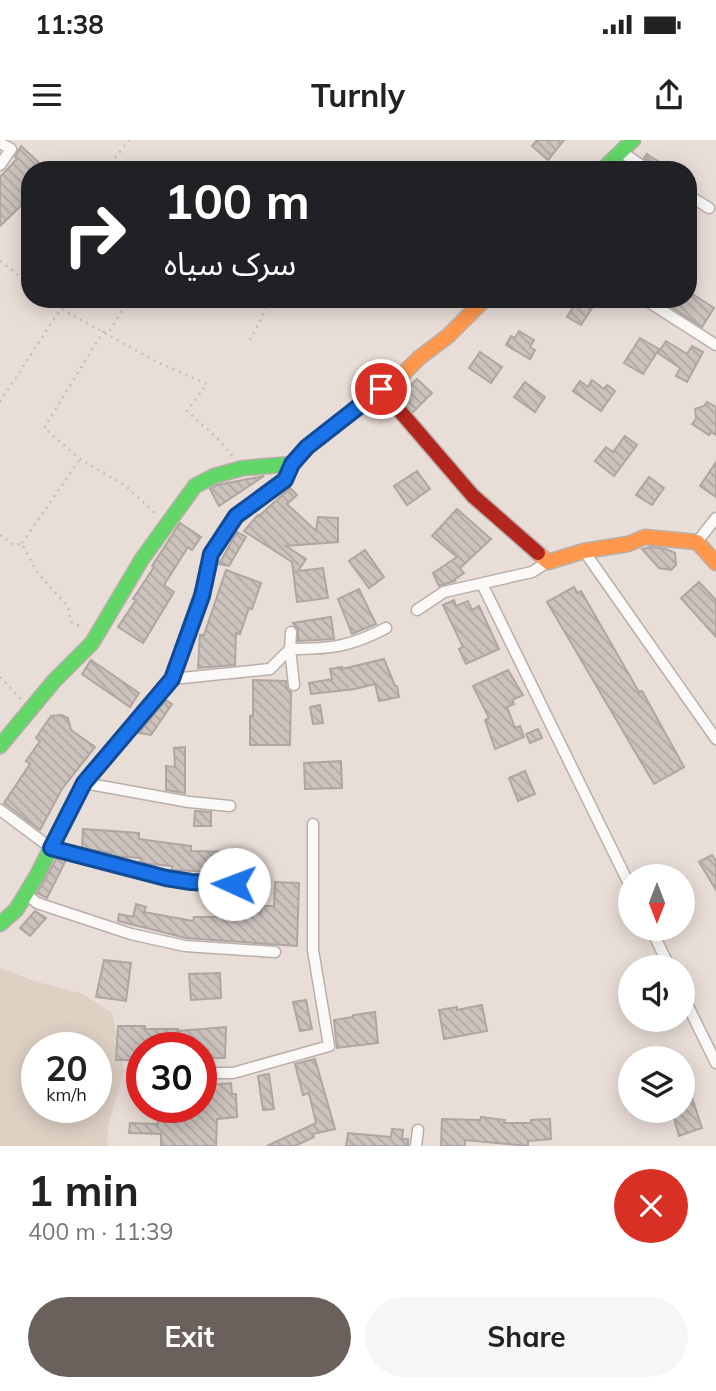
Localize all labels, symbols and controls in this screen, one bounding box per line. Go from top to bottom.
text: 11:38 [35,8,104,41]
text: Turnly [311,75,405,115]
icon: menu [28,76,66,114]
icon: share [650,76,688,114]
text: 100 m [164,170,310,231]
icon: right [49,189,140,280]
text: سرک سیاه [164,243,296,283]
pin [351,359,411,419]
icon: arrive [362,370,400,408]
position arrow [197,847,271,921]
north arrow [618,864,695,942]
map controls [618,864,695,1123]
button: sound [618,955,695,1032]
speed limit sign: 30 [126,1032,217,1123]
text: 20 [45,1046,88,1090]
button: layers [618,1046,695,1123]
text: km/h [46,1083,87,1106]
text: 1 min [28,1164,139,1217]
button: close [614,1169,688,1243]
text: 400 m · 11:39 [28,1217,173,1246]
button: Exit [28,1297,351,1377]
button: Share [365,1297,688,1377]

